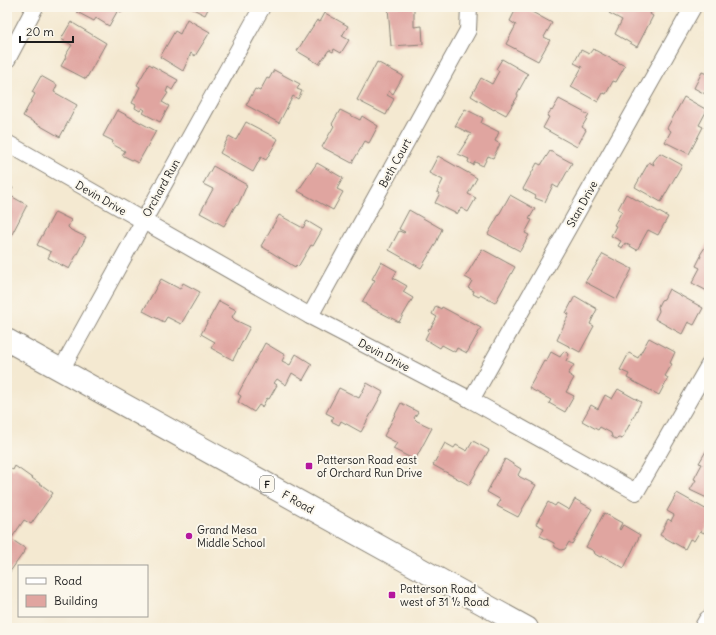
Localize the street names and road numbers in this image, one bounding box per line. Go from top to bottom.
street label: Beth Court [376,136,414,190]
street label: Orchard Run [139,156,183,220]
street label: Devin Drive [73,178,129,218]
street label: Stan Drive [564,178,600,230]
street label: Devin Drive [356,336,412,374]
road number: F [260,476,274,492]
street label: F Road [279,487,317,517]

